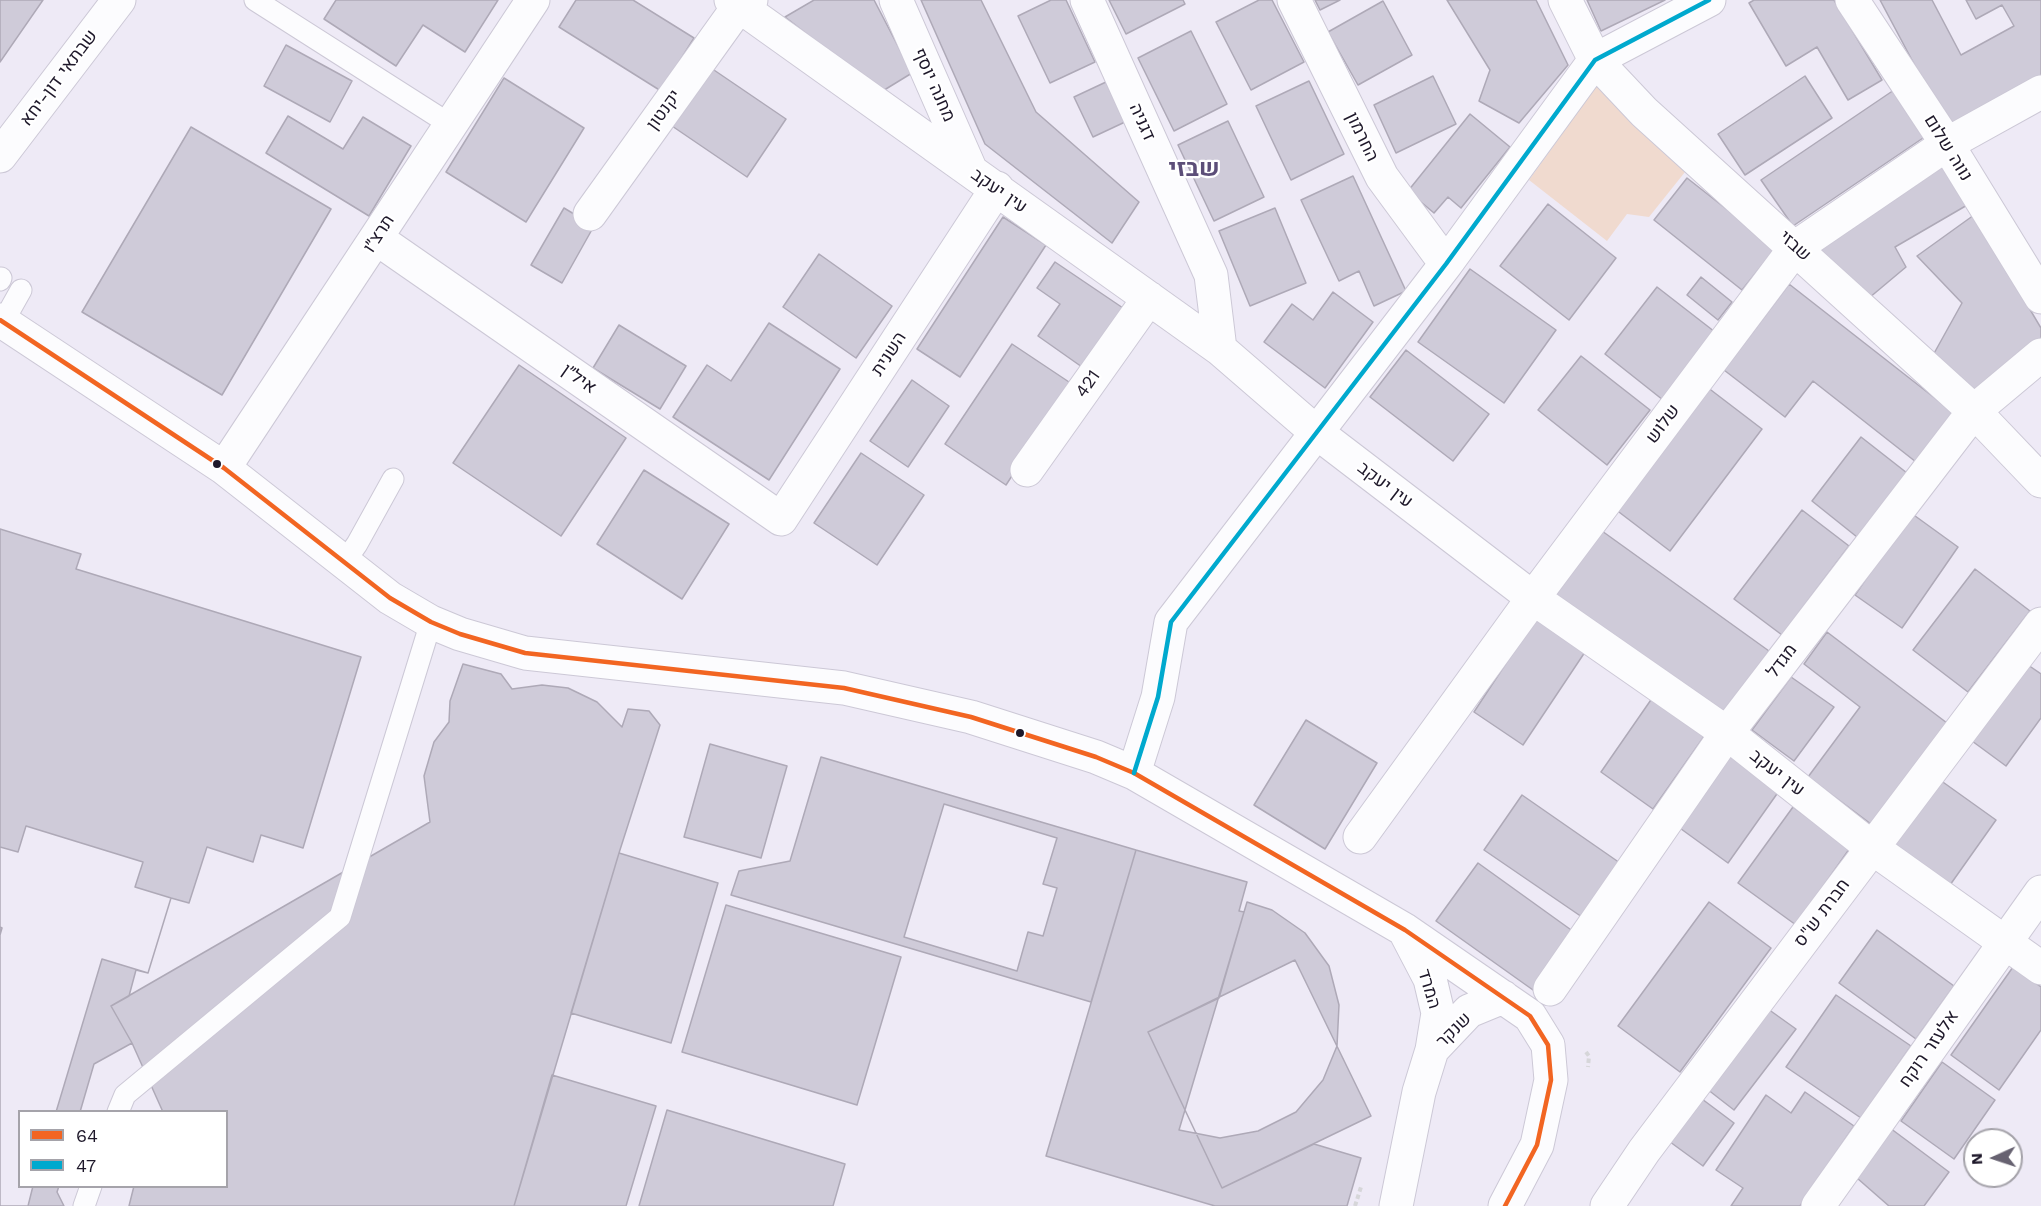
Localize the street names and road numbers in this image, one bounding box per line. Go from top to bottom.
street label: שבתאי דון-יחא [16,26,102,130]
street label: מחנה יוסף [908,45,960,125]
street label: יקנטון [642,86,686,134]
street label: דגניה [1124,100,1160,144]
street label: החרמון [1341,109,1383,165]
street label: נווה שלום [1919,111,1977,185]
street label: עין יעקב [967,164,1031,218]
street label: תרצ״ו [359,211,399,257]
street label: שבזי [1775,226,1815,266]
street label: השנית [867,328,911,380]
street label: איל״ן [558,359,600,399]
street label: 421 [1071,366,1105,402]
street label: שלוש [1641,400,1685,448]
street label: עין יעקב [1353,457,1417,513]
street label: מגדל [1762,640,1802,682]
street label: עין יעקב [1745,745,1809,801]
street label: חברת ש"ס [1789,875,1855,951]
street label: המרד [1413,967,1445,1011]
street label: אלעזר רוקח [1895,1006,1963,1092]
street label: שנקר [1432,1008,1476,1052]

